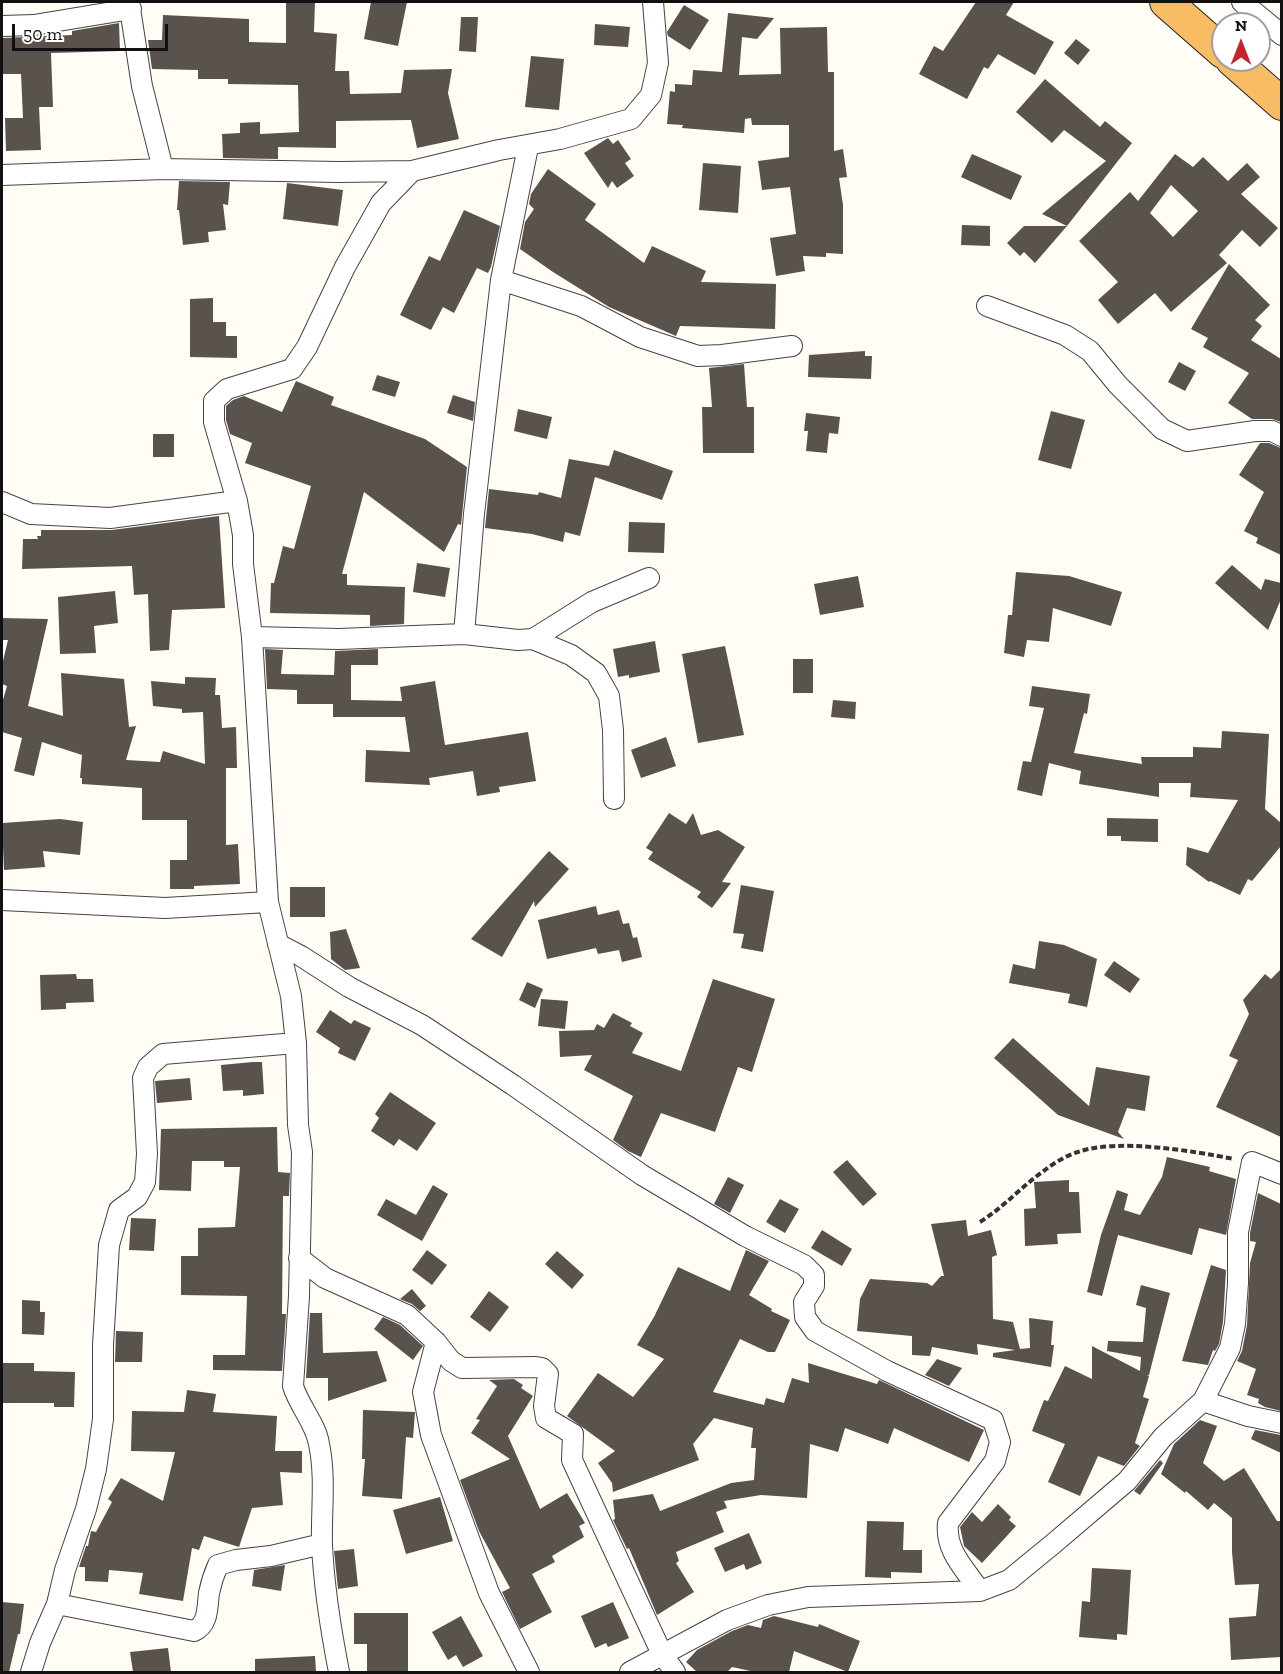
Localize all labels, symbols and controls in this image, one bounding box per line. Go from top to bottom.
scale bar [15,12,171,50]
north arrow [1211,12,1271,72]
text: N [1235,16,1247,35]
text: 50 m [23,23,62,45]

